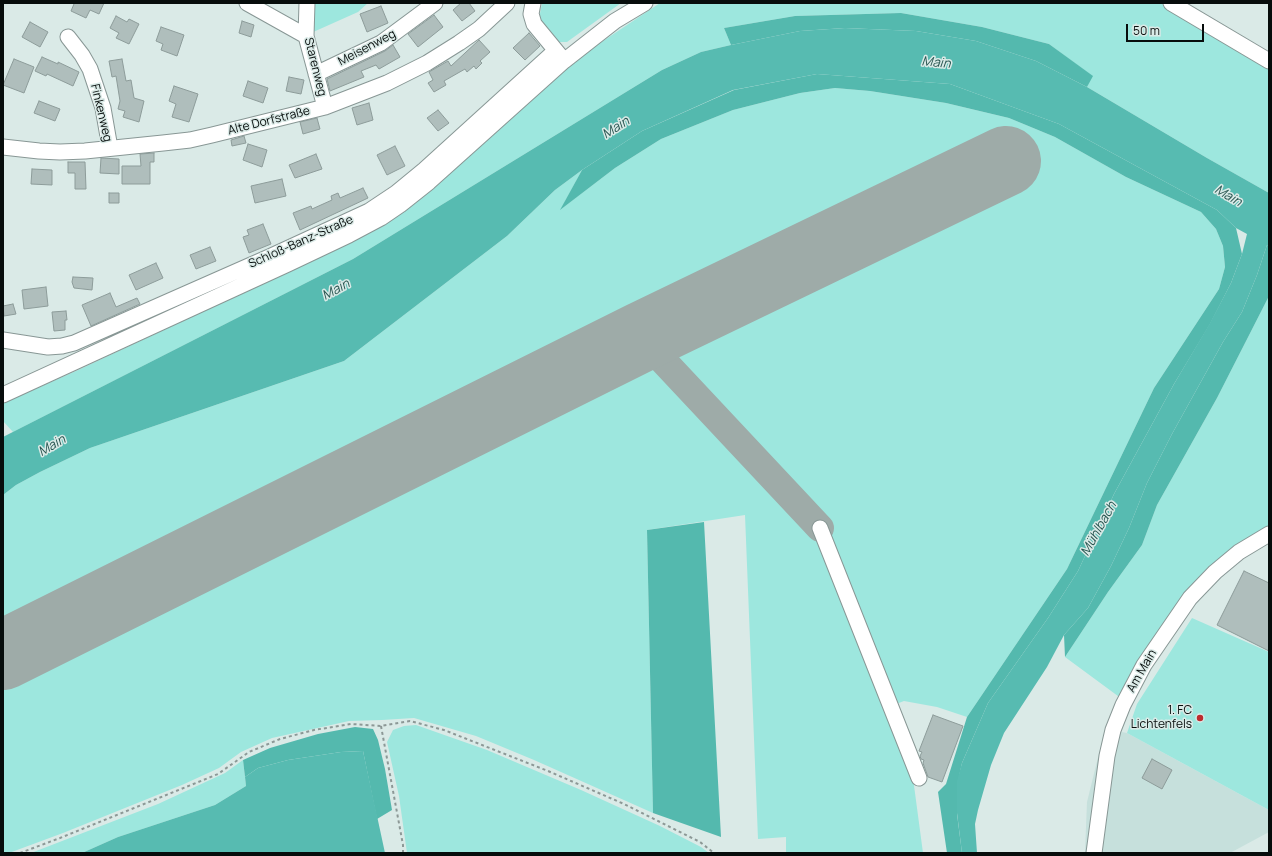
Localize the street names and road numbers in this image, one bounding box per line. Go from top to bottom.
street label: Meisenweg [336,27,398,69]
street label: Starenweg [301,36,329,98]
street label: Finkenweg [87,83,115,143]
street label: Alte Dorfstraße [226,104,312,138]
street label: Schloß-Banz-Straße [246,212,356,272]
street label: Am Main [1124,647,1160,695]

